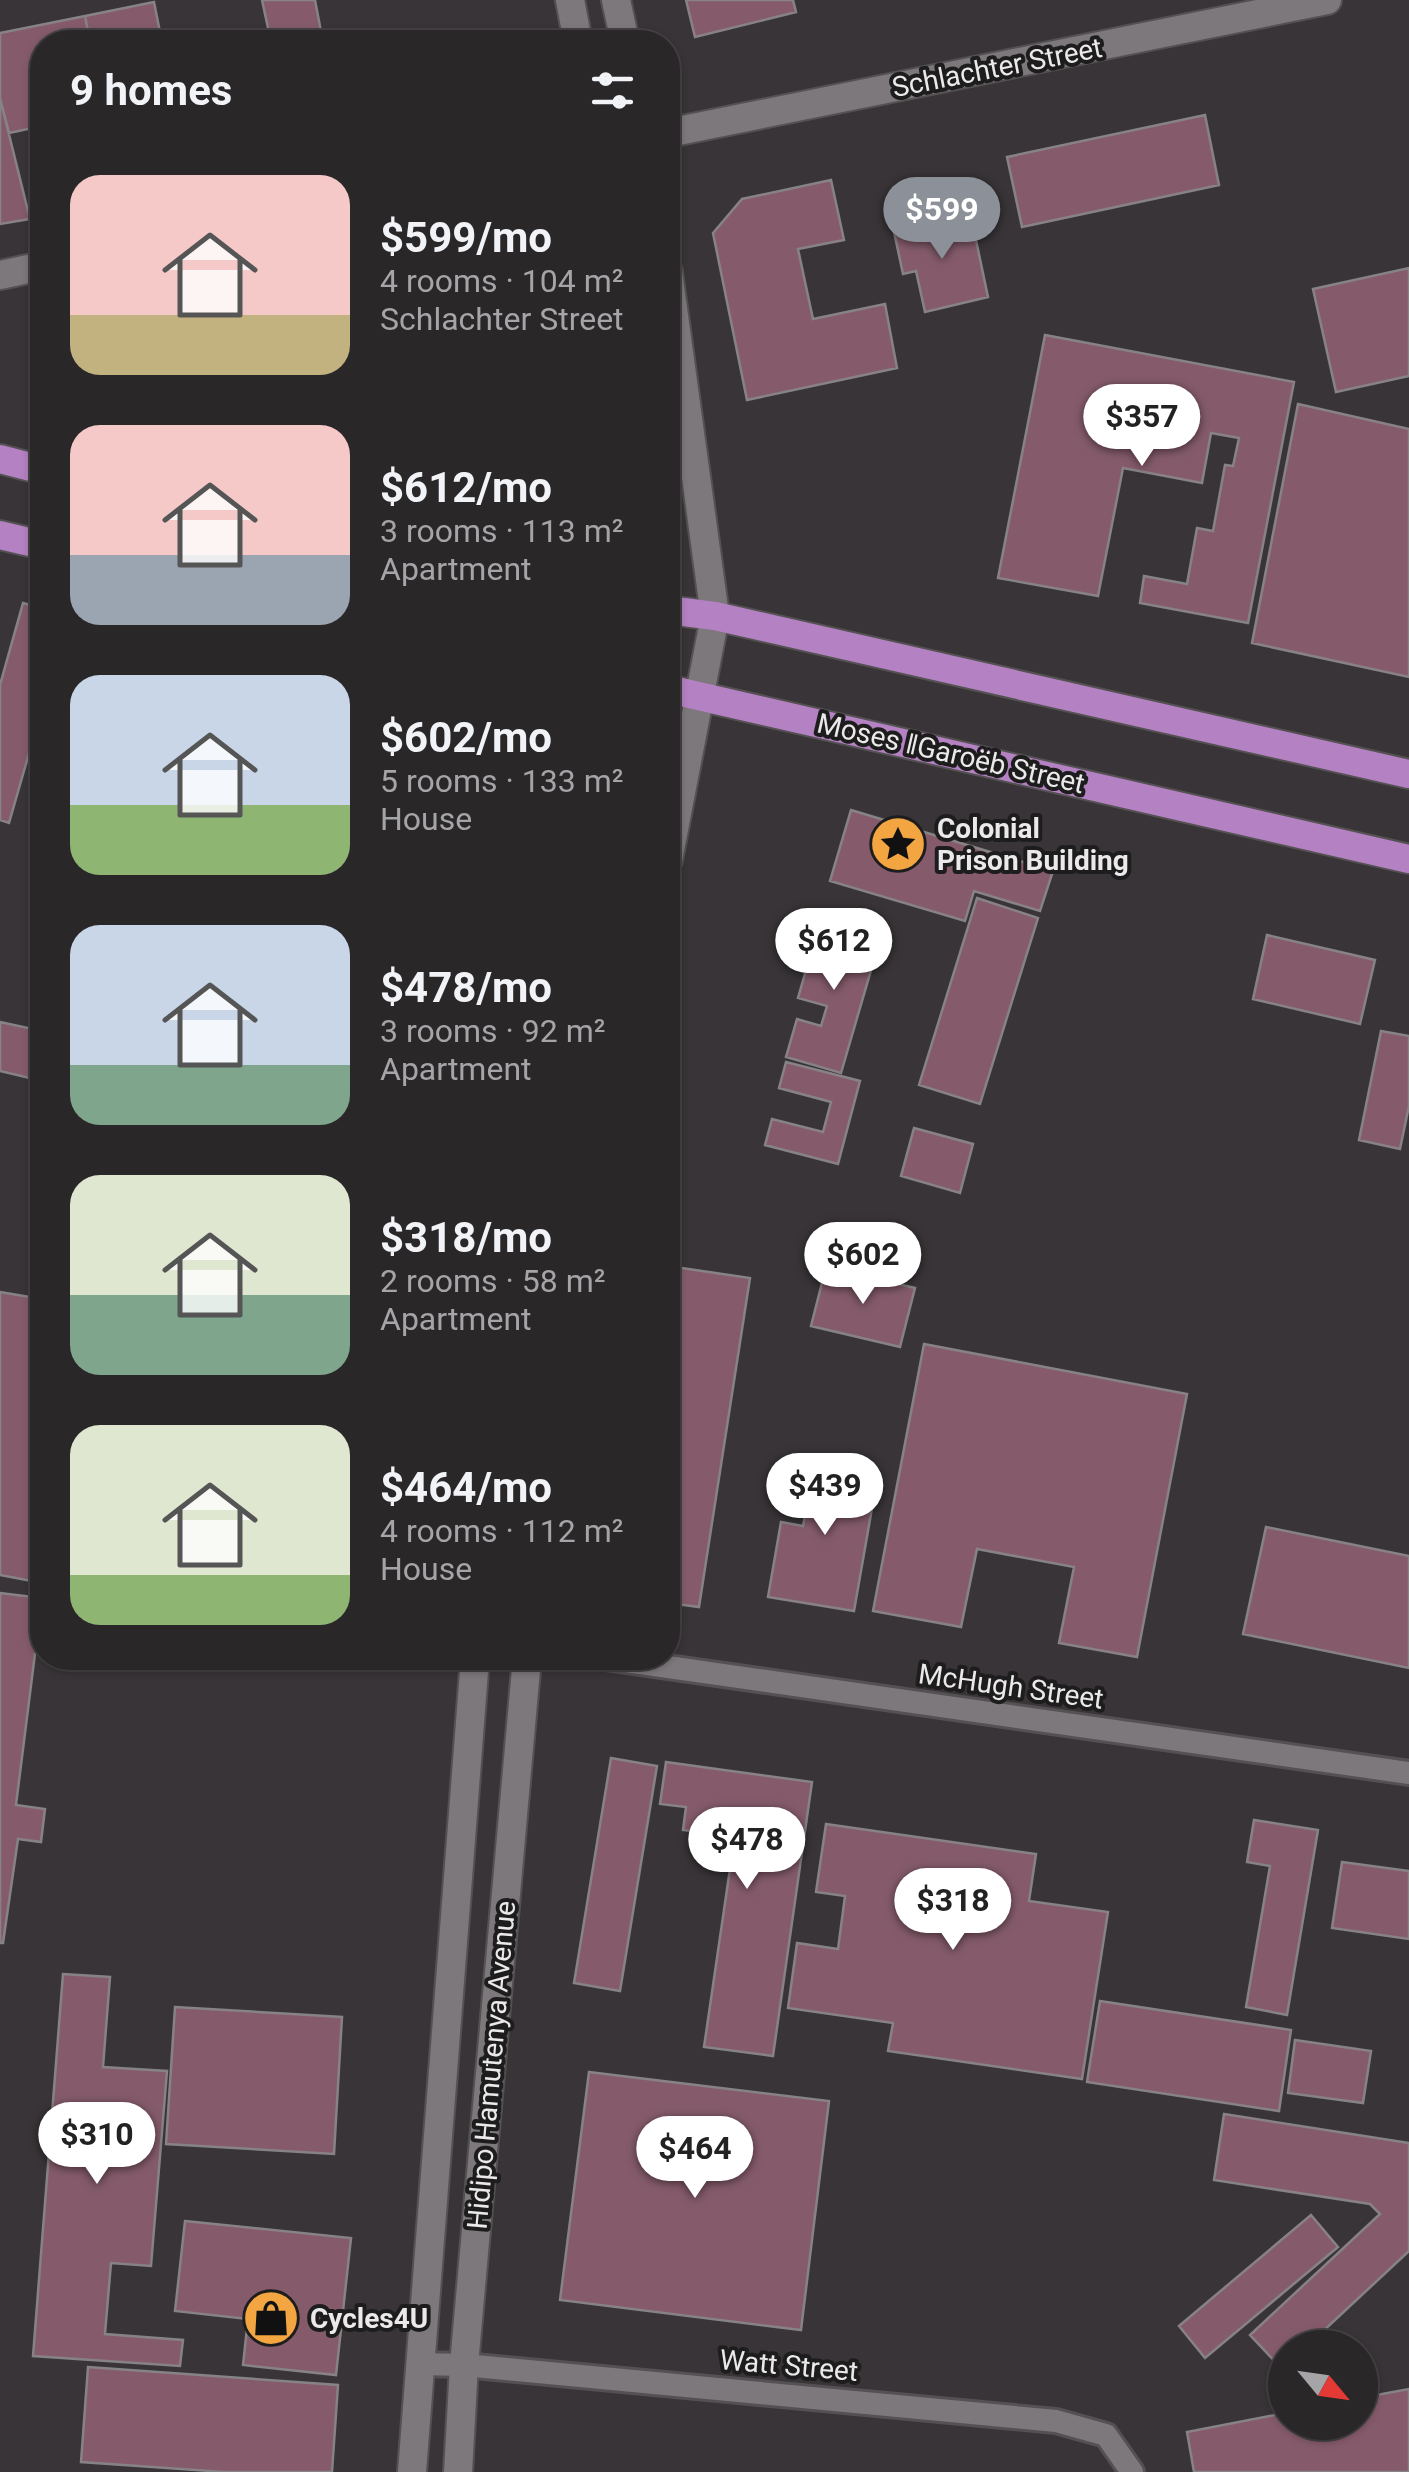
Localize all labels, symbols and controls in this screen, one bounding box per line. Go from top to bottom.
street label: Schlachter Street [889,31,1105,104]
icon: filters [585,63,640,118]
text: 9 homes [70,66,232,115]
pin: $599 [883,177,1001,262]
text: $599 [905,190,979,228]
text: $599/mo [380,213,552,262]
icon: home [150,215,270,335]
text: 4 rooms · 104 m² [380,262,623,300]
text: Schlachter Street [380,300,624,338]
pin: $357 [1083,384,1201,469]
text: $357 [1105,397,1179,435]
text: $612/mo [380,463,552,512]
icon: home [150,465,270,585]
text: 3 rooms · 113 m² [380,512,623,550]
text: Apartment [380,550,532,588]
street label: Moses ǁGaroëb Street [814,707,1088,800]
text: $602/mo [380,713,552,762]
icon: home [150,715,270,835]
text: 5 rooms · 133 m² [380,762,623,800]
text: House [380,800,472,838]
place label: Colonial Prison Building [937,812,1129,877]
place icon: Colonial Prison Building [868,814,928,874]
pin: $612 [775,908,893,993]
text: $612 [797,921,871,959]
text: $478/mo [380,963,552,1012]
icon: home [150,965,270,1085]
text: 3 rooms · 92 m² [380,1012,605,1050]
text: Apartment [380,1050,532,1088]
text: $318/mo [380,1213,552,1262]
icon: home [150,1215,270,1335]
pin: $602 [804,1222,922,1307]
text: $602 [826,1235,900,1273]
text: 2 rooms · 58 m² [380,1262,605,1300]
text: Apartment [380,1300,532,1338]
pin: $439 [766,1453,884,1538]
text: $464/mo [380,1463,552,1512]
icon: home [150,1465,270,1585]
text: $439 [788,1466,862,1504]
text: 4 rooms · 112 m² [380,1512,623,1550]
text: House [380,1550,472,1588]
street label: McHugh Street [916,1657,1106,1716]
pin: $478 [688,1807,806,1892]
text: $478 [710,1820,784,1858]
pin: $318 [894,1868,1012,1953]
text: $318 [916,1881,990,1919]
street label: Hidipo Hamutenya Avenue [461,1899,522,2231]
pin: $310 [38,2102,156,2187]
text: $310 [60,2115,134,2153]
pin: $464 [636,2116,754,2201]
text: $464 [658,2129,732,2167]
shop icon: Cycles4U [241,2288,301,2348]
place label: Cycles4U [310,2302,428,2335]
north arrow [1268,2330,1378,2440]
map controls [1268,2330,1378,2440]
street label: Watt Street [718,2343,860,2388]

